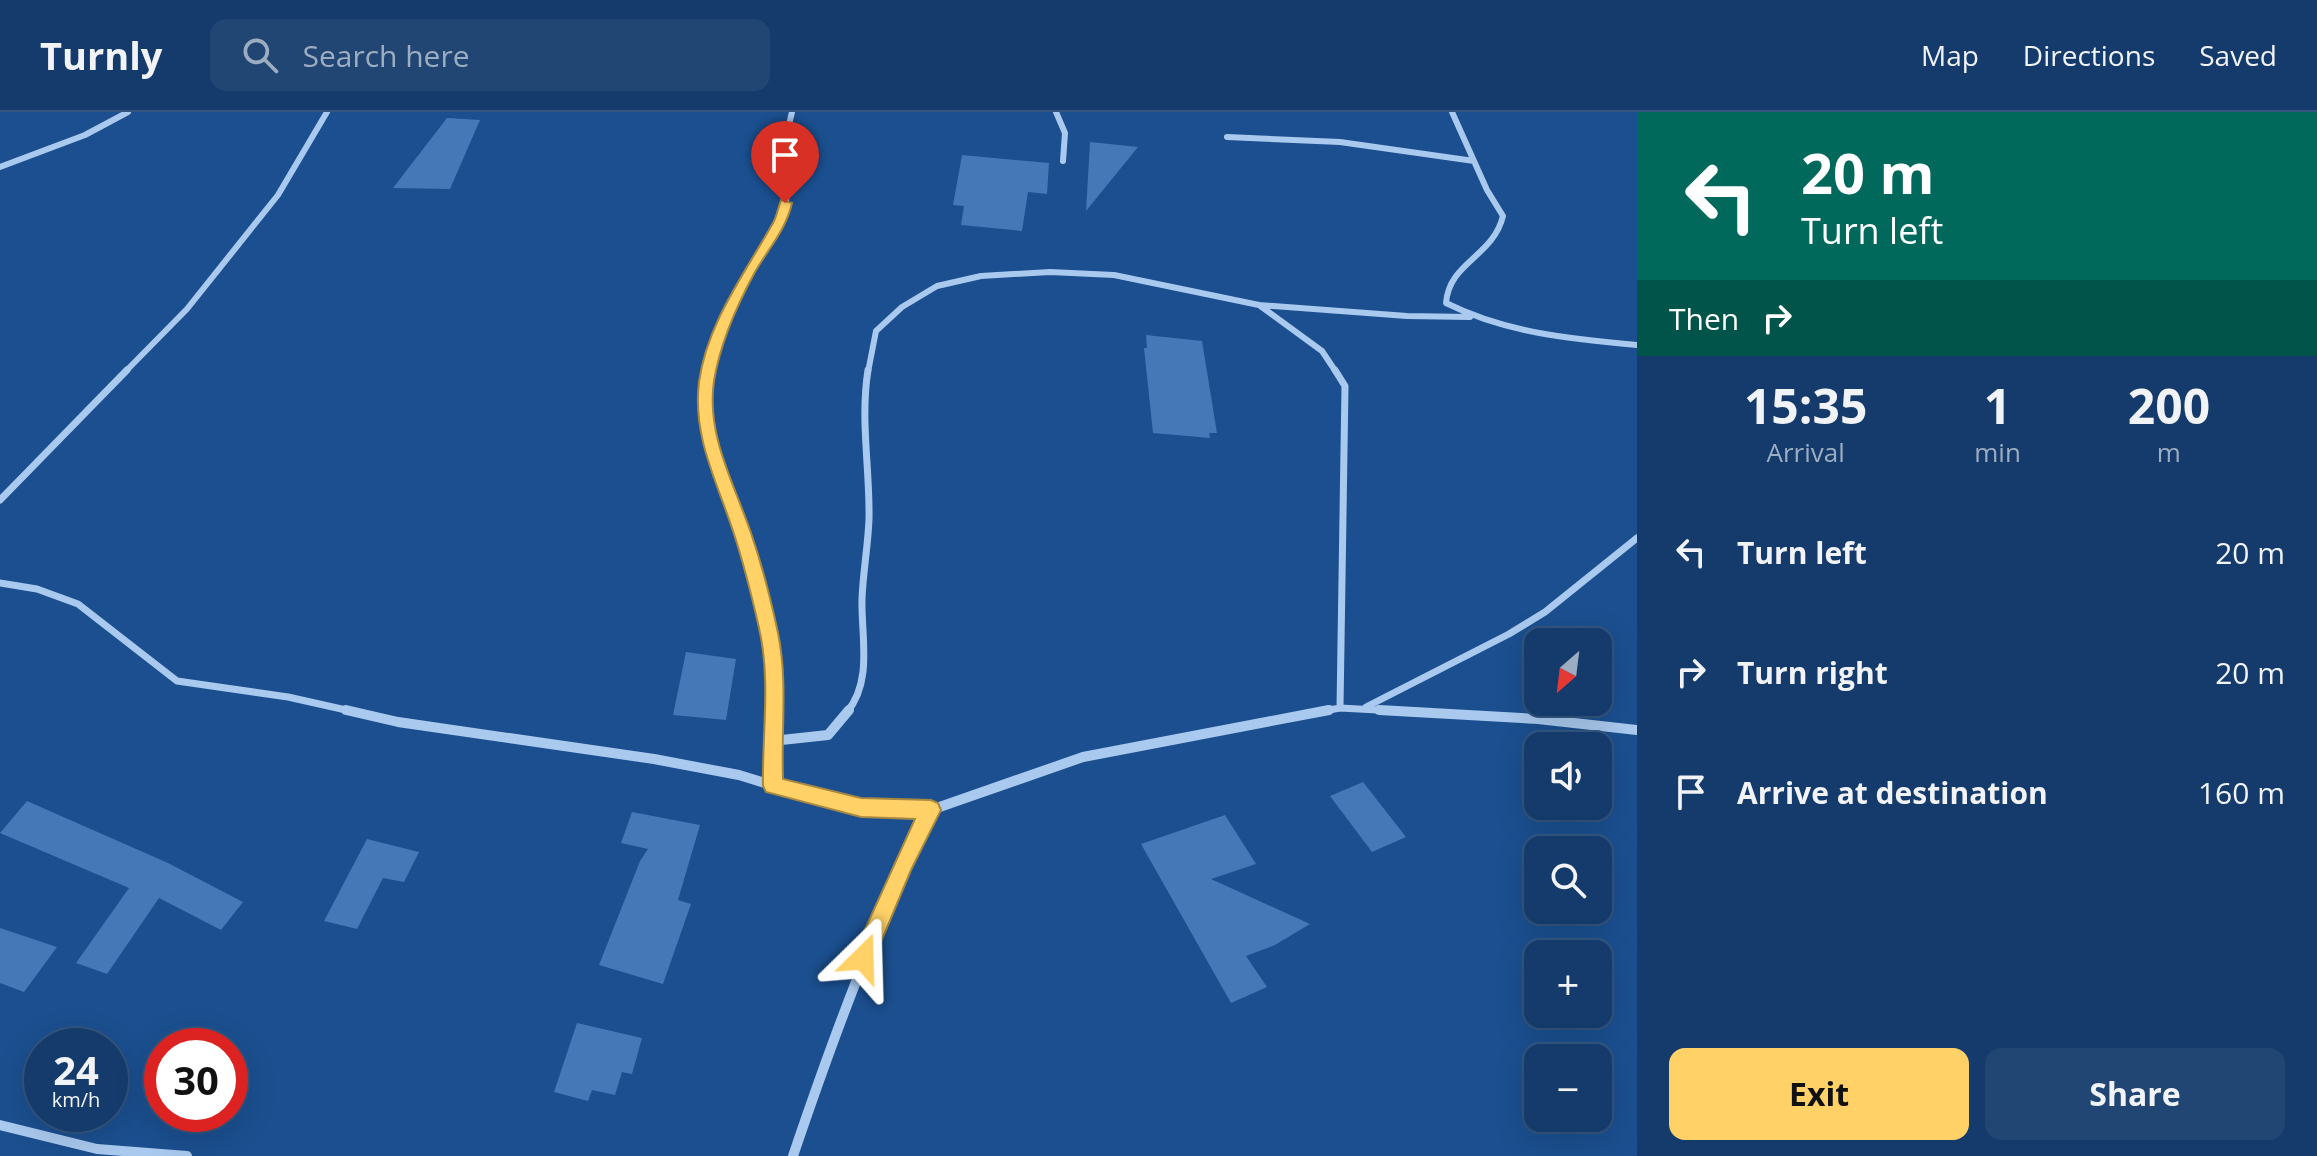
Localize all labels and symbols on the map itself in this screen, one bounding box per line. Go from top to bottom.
pin [751,121,819,203]
north arrow [1524,628,1612,716]
position arrow [821,916,905,1000]
speed limit sign: 30 [144,1028,248,1132]

